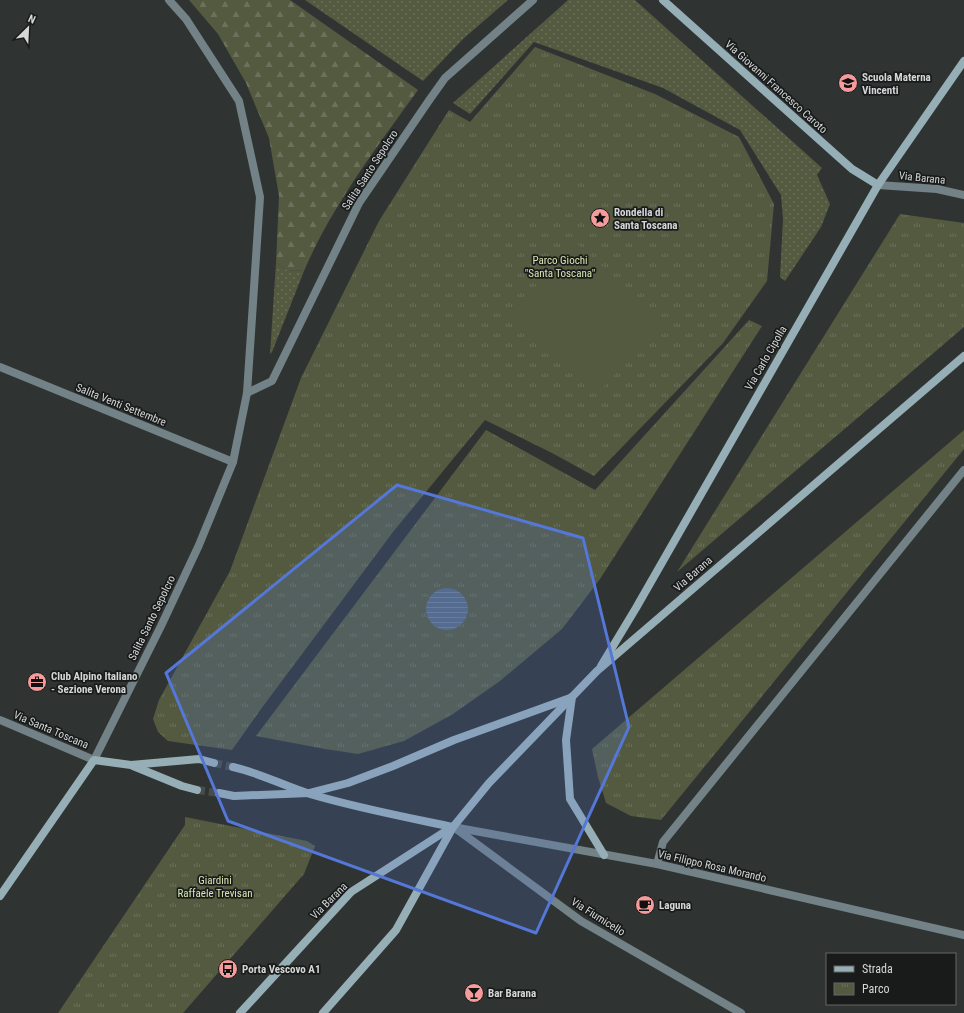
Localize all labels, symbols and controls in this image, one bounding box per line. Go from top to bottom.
north arrow [8,8,48,48]
text: N [26,12,38,27]
street label: Via Giovanni Francesco Caroto [722,38,830,137]
place label: Scuola Materna Vincenti [862,71,931,97]
school or university icon: Scuola Materna Vincenti [837,72,859,94]
street label: Salita Santo Sepolcro [339,127,401,212]
street label: Via Barana [898,169,946,187]
place label: Rondella di Santa Toscana [614,206,677,232]
place icon: Rondella di Santa Toscana [589,207,611,229]
park label: Parco Giochi "Santa Toscana" [525,254,595,280]
street label: Via Carlo Cipolla [742,324,790,392]
street label: Salita Venti Settembre [74,381,168,429]
street label: Via Barana [671,554,715,594]
street label: Salita Santo Sepolcro [126,573,178,663]
place label: Club Alpino Italiano - Sezione Verona [51,670,138,696]
office icon: Club Alpino Italiano - Sezione Verona [26,671,48,693]
street label: Via Santa Toscana [11,708,91,752]
street label: Via Filippo Rosa Morando [656,847,768,885]
park label: Giardini Raffaele Trevisan [178,874,253,900]
street label: Via Barana [308,880,350,922]
cafe icon: Laguna [634,894,656,916]
street label: Via Fiumicello [569,895,628,939]
place label: Laguna [659,899,691,912]
legend [826,953,956,1005]
bus stop icon: Porta Vescovo A1 [217,958,239,980]
text: Strada [862,962,893,976]
place label: Porta Vescovo A1 [242,963,320,976]
bar icon: Bar Barana [463,982,485,1004]
text: Parco [862,982,889,996]
place label: Bar Barana [488,987,536,1000]

